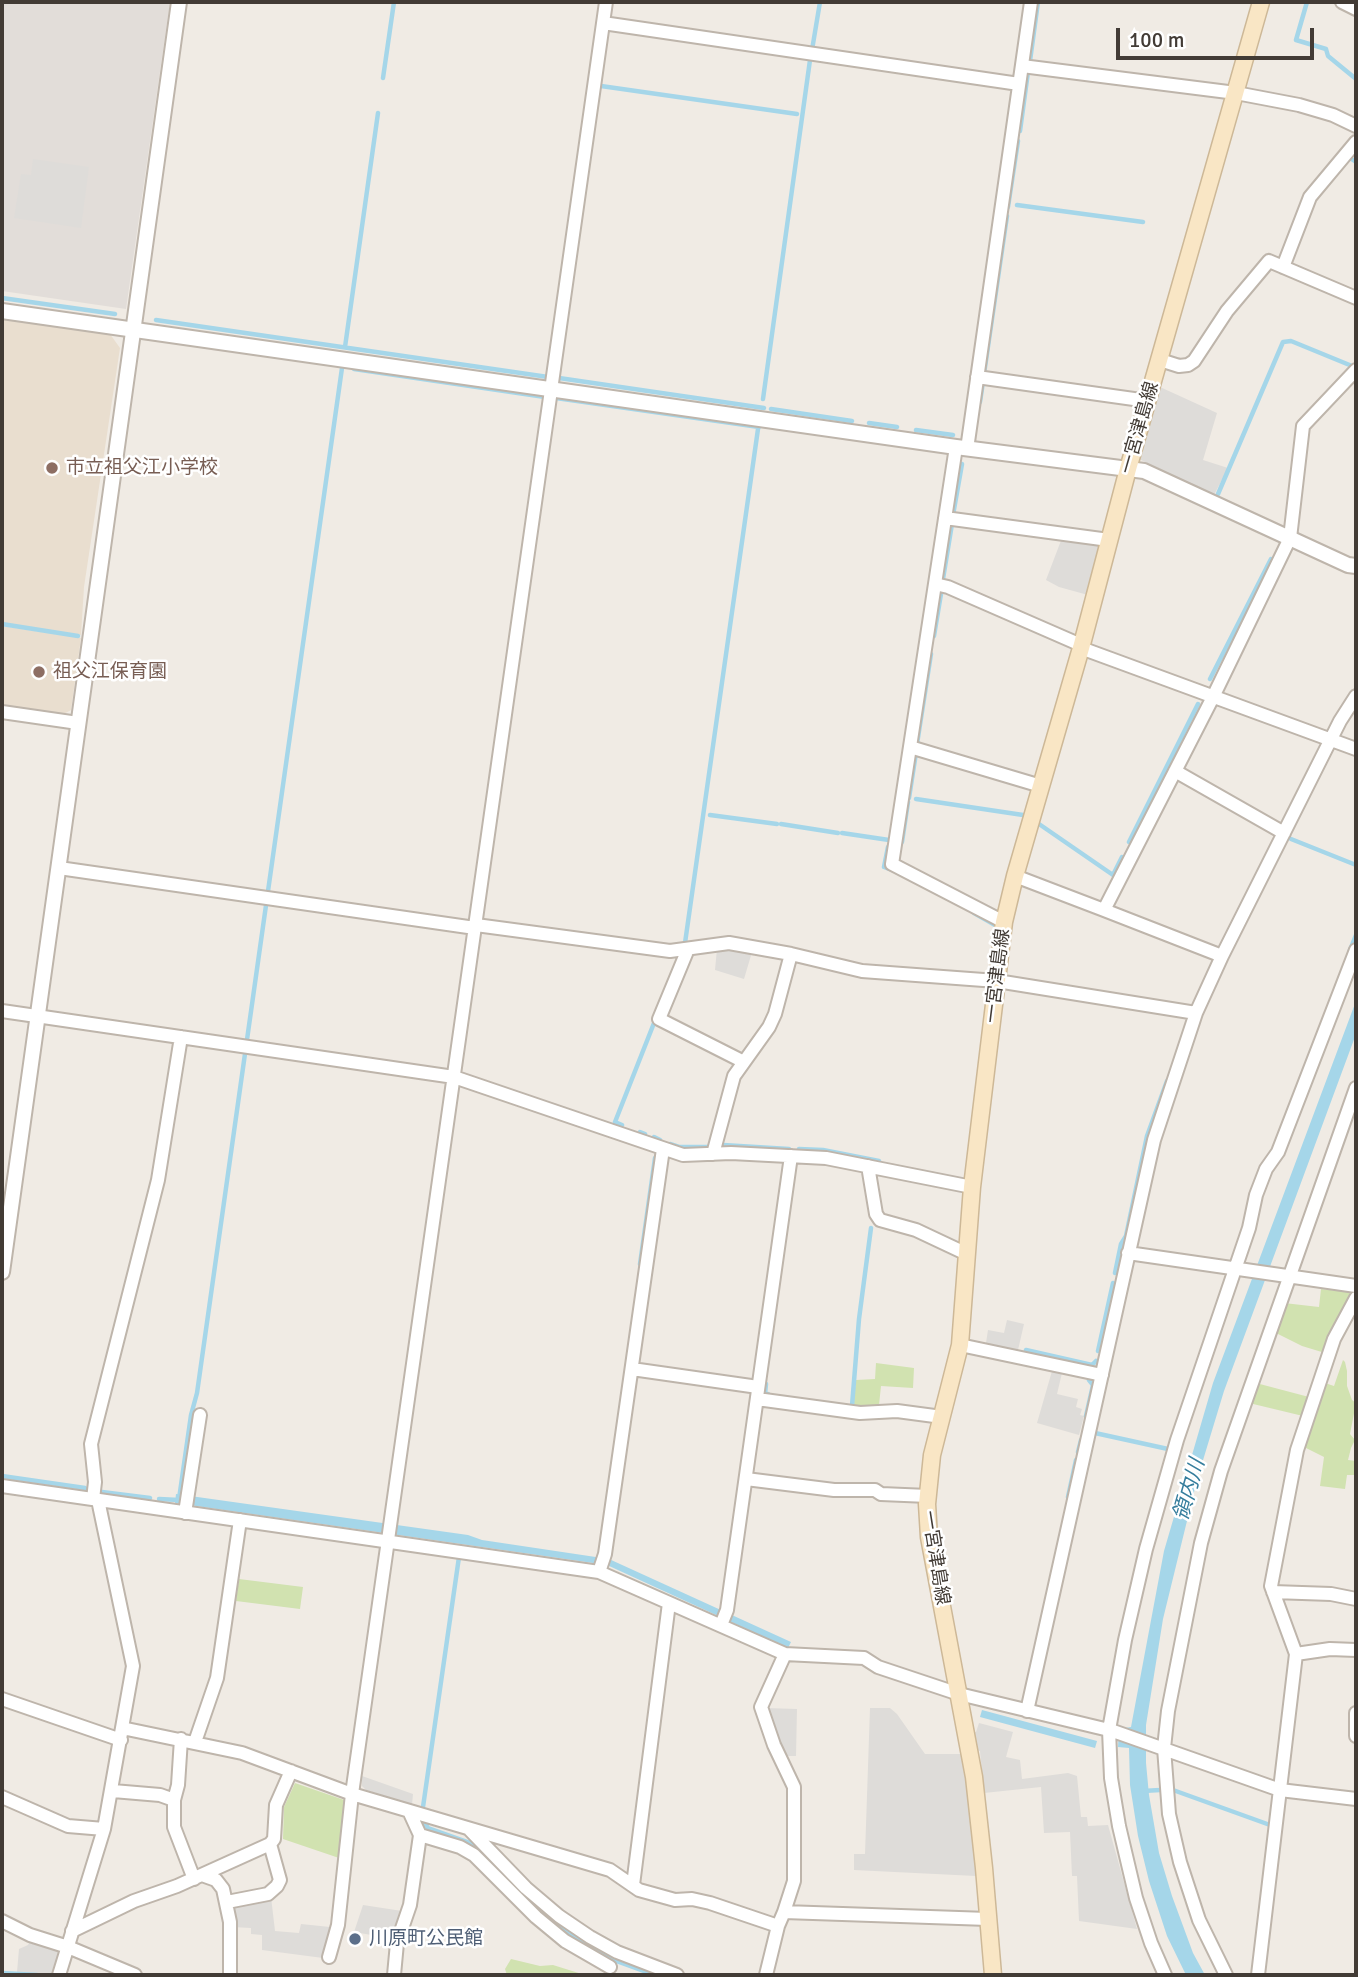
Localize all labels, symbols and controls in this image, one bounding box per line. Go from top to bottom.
scale bar [1120,14,1318,58]
text: 100 m [1129,27,1184,53]
street label: 一宮津島線 [1116,379,1164,477]
place label: 市立祖父江小学校 [66,457,218,479]
marker: 市立祖父江小学校 [44,460,60,476]
place label: 祖父江保育園 [53,661,167,683]
marker: 祖父江保育園 [31,664,47,680]
street label: 一宮津島線 [981,927,1015,1025]
water label: 領内川 [1169,1456,1211,1524]
street label: 一宮津島線 [916,1509,954,1607]
place label: 川原町公民館 [369,1928,483,1950]
marker: 川原町公民館 [347,1931,363,1947]

